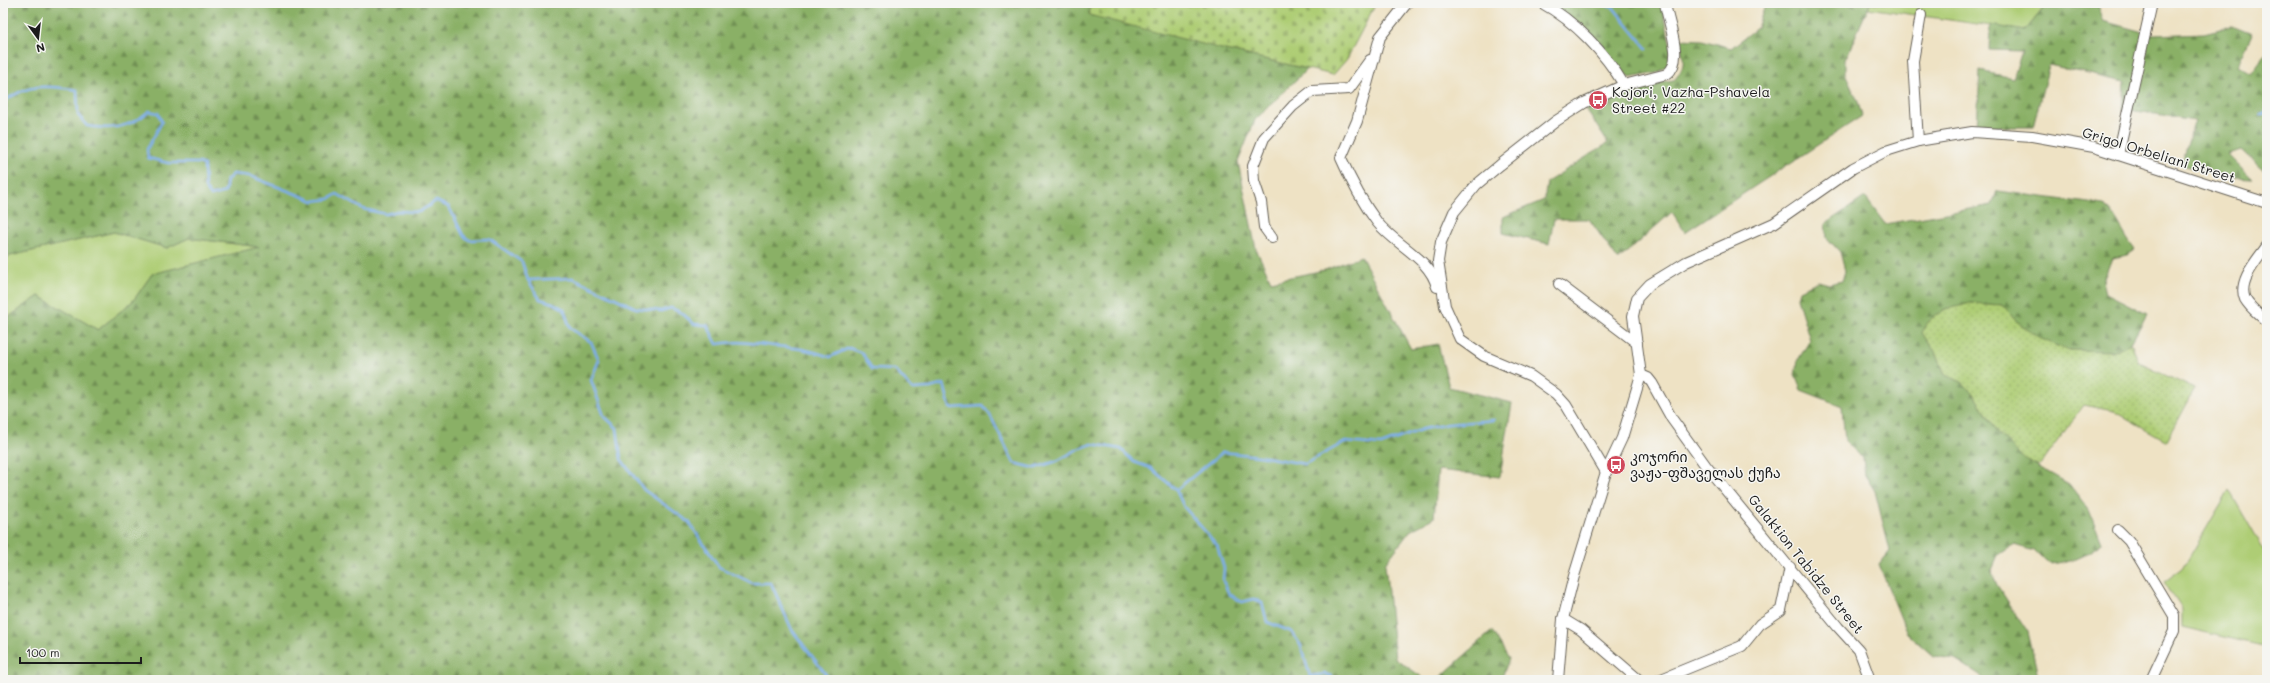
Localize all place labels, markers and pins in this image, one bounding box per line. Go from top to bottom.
place label: Kojori, Vazha-Pshavela Street #22 [1612,82,1770,117]
bus stop icon: Kojori, Vazha-Pshavela Street #22 [1587,89,1609,111]
place label: კოჯორი ვაჟა-ფშაველას ქუჩა [1630,447,1781,482]
bus stop icon: კოჯორი ვაჟა-ფშაველას ქუჩა [1605,454,1627,476]

